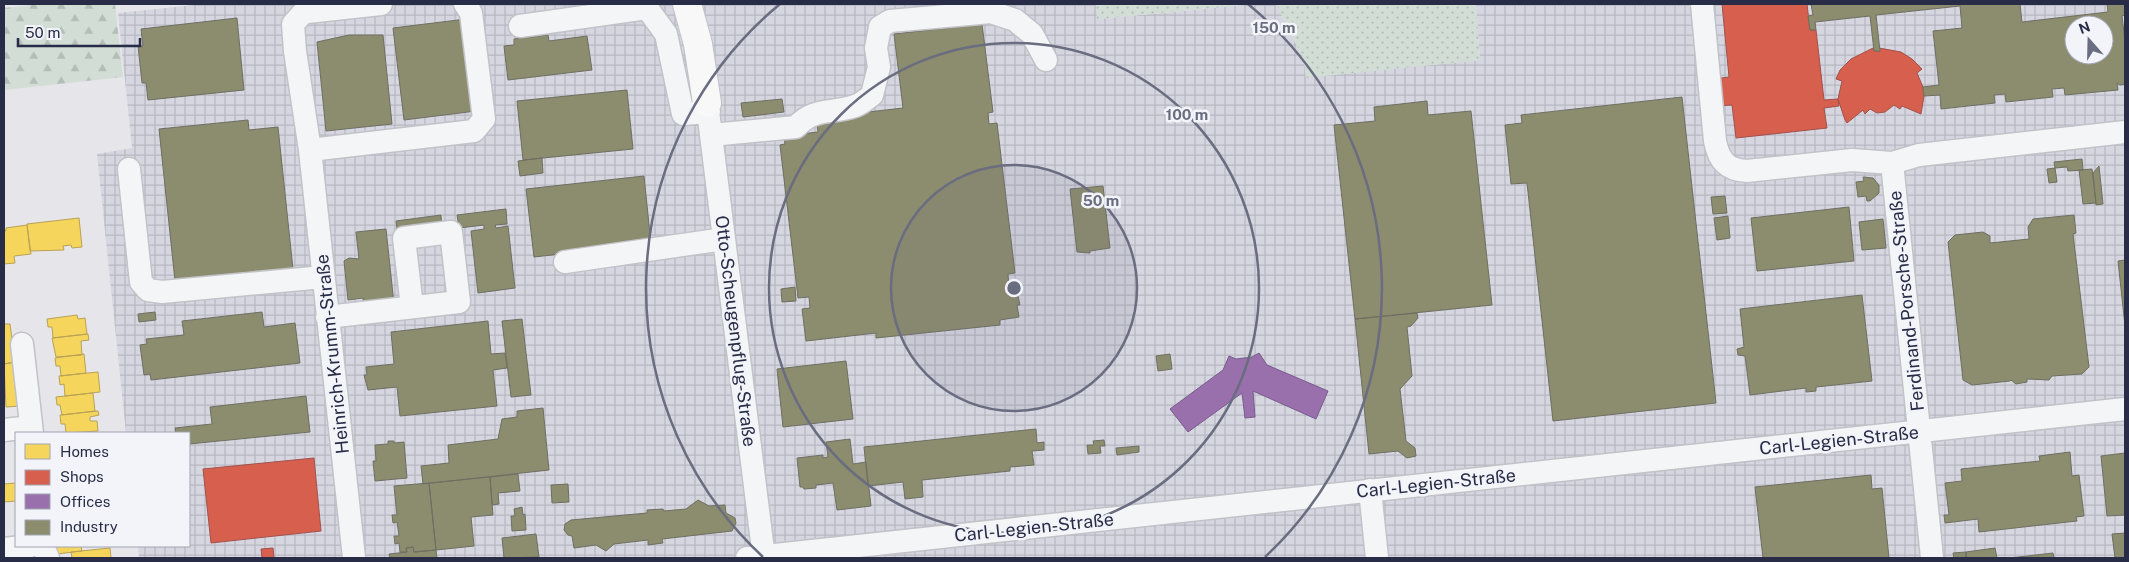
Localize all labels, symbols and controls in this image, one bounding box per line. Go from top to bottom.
scale bar [18,15,140,47]
north arrow [2064,15,2114,65]
text: N [2077,18,2092,37]
text: 150 m [1252,19,1296,36]
text: 50 m [25,24,60,41]
text: 100 m [1166,106,1208,123]
street label: Ferdinand-Porsche-Straße [1884,190,1928,412]
text: 50 m [1083,192,1119,209]
street label: Otto-Scheugenpflug-Straße [711,214,761,448]
street label: Heinrich-Krumm-Straße [311,253,353,455]
centre of rings [1005,279,1023,297]
street label: Carl-Legien-Straße [1758,421,1920,459]
legend [15,432,190,547]
text: Homes [60,443,109,460]
street label: Carl-Legien-Straße [1355,464,1517,502]
text: Shops [60,468,104,485]
text: Offices [60,493,110,510]
street label: Carl-Legien-Straße [953,508,1115,546]
text: Industry [60,518,118,535]

